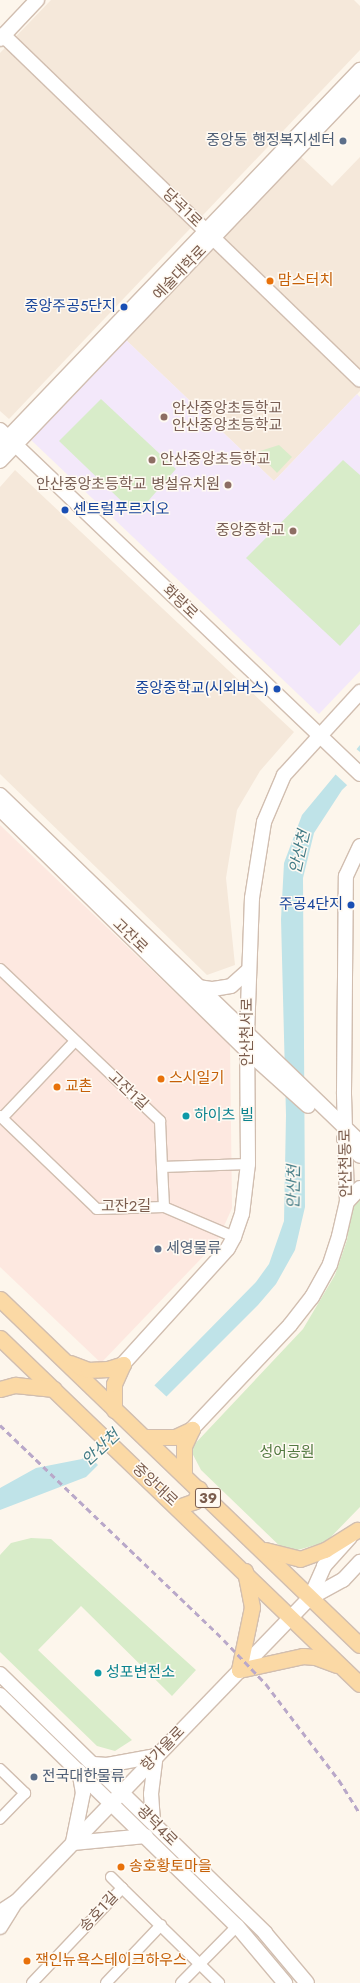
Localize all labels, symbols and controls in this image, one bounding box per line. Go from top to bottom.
place label: 중앙동 행정복지센터 [206,132,335,150]
marker: 중앙동 행정복지센터 [338,136,348,146]
street label: 당곡1로 [158,185,206,231]
street label: 예술대학로 [150,242,210,304]
place label: 맘스터치 [278,272,333,290]
marker: 맘스터치 [265,276,275,286]
place label: 중앙주공5단지 [25,298,116,316]
marker: 중앙주공5단지 [119,302,129,312]
place label: 안산중앙초등학교 안산중앙초등학교 [172,399,282,434]
marker: 안산중앙초등학교 안산중앙초등학교 [159,412,169,422]
place label: 안산중앙초등학교 [160,451,270,469]
marker: 안산중앙초등학교 [147,455,157,465]
place label: 안산중앙초등학교 병설유치원 [36,476,220,494]
marker: 안산중앙초등학교 병설유치원 [223,480,233,490]
place label: 센트럴푸르지오 [73,501,170,519]
marker: 센트럴푸르지오 [60,505,70,515]
place label: 중앙중학교 [216,522,285,540]
marker: 중앙중학교 [288,526,298,536]
street label: 화랑로 [159,581,201,623]
place label: 중앙중학교(시외버스) [136,680,269,698]
marker: 중앙중학교(시외버스) [272,684,282,694]
water label: 안산천 [286,828,314,876]
place label: 주공4단지 [279,896,343,914]
marker: 주공4단지 [346,900,356,910]
street label: 고잔로 [109,915,151,957]
street label: 안산천서로 [239,998,257,1066]
street label: 고잔1길 [104,1068,152,1114]
place label: 스시일기 [169,1070,224,1088]
marker: 스시일기 [156,1074,166,1084]
place label: 교촌 [65,1078,93,1096]
marker: 교촌 [52,1082,62,1092]
place label: 하이츠 빌 [194,1107,254,1125]
marker: 하이츠 빌 [181,1111,191,1121]
street label: 안산천동로 [336,1128,356,1198]
water label: 안산천 [284,1165,304,1209]
street label: 고잔2길 [101,1198,151,1216]
place label: 세영물류 [166,1240,221,1258]
marker: 세영물류 [153,1244,163,1254]
water label: 안산천 [78,1426,124,1470]
park label: 성어공원 [259,1444,315,1462]
street label: 중앙대로 [129,1460,181,1510]
road number: 39 [194,1486,222,1510]
place label: 성포변전소 [106,1664,175,1682]
marker: 성포변전소 [93,1668,103,1678]
street label: 항가울로 [137,1723,189,1775]
place label: 전국대한물류 [42,1768,125,1786]
marker: 전국대한물류 [29,1772,39,1782]
street label: 광덕4로 [133,1802,181,1850]
place label: 송호황토마을 [129,1858,212,1876]
marker: 송호황토마을 [116,1862,126,1872]
street label: 송호1길 [76,1888,122,1936]
place label: 잭인뉴욕스테이크하우스 [35,1952,187,1970]
marker: 잭인뉴욕스테이크하우스 [22,1956,32,1966]

